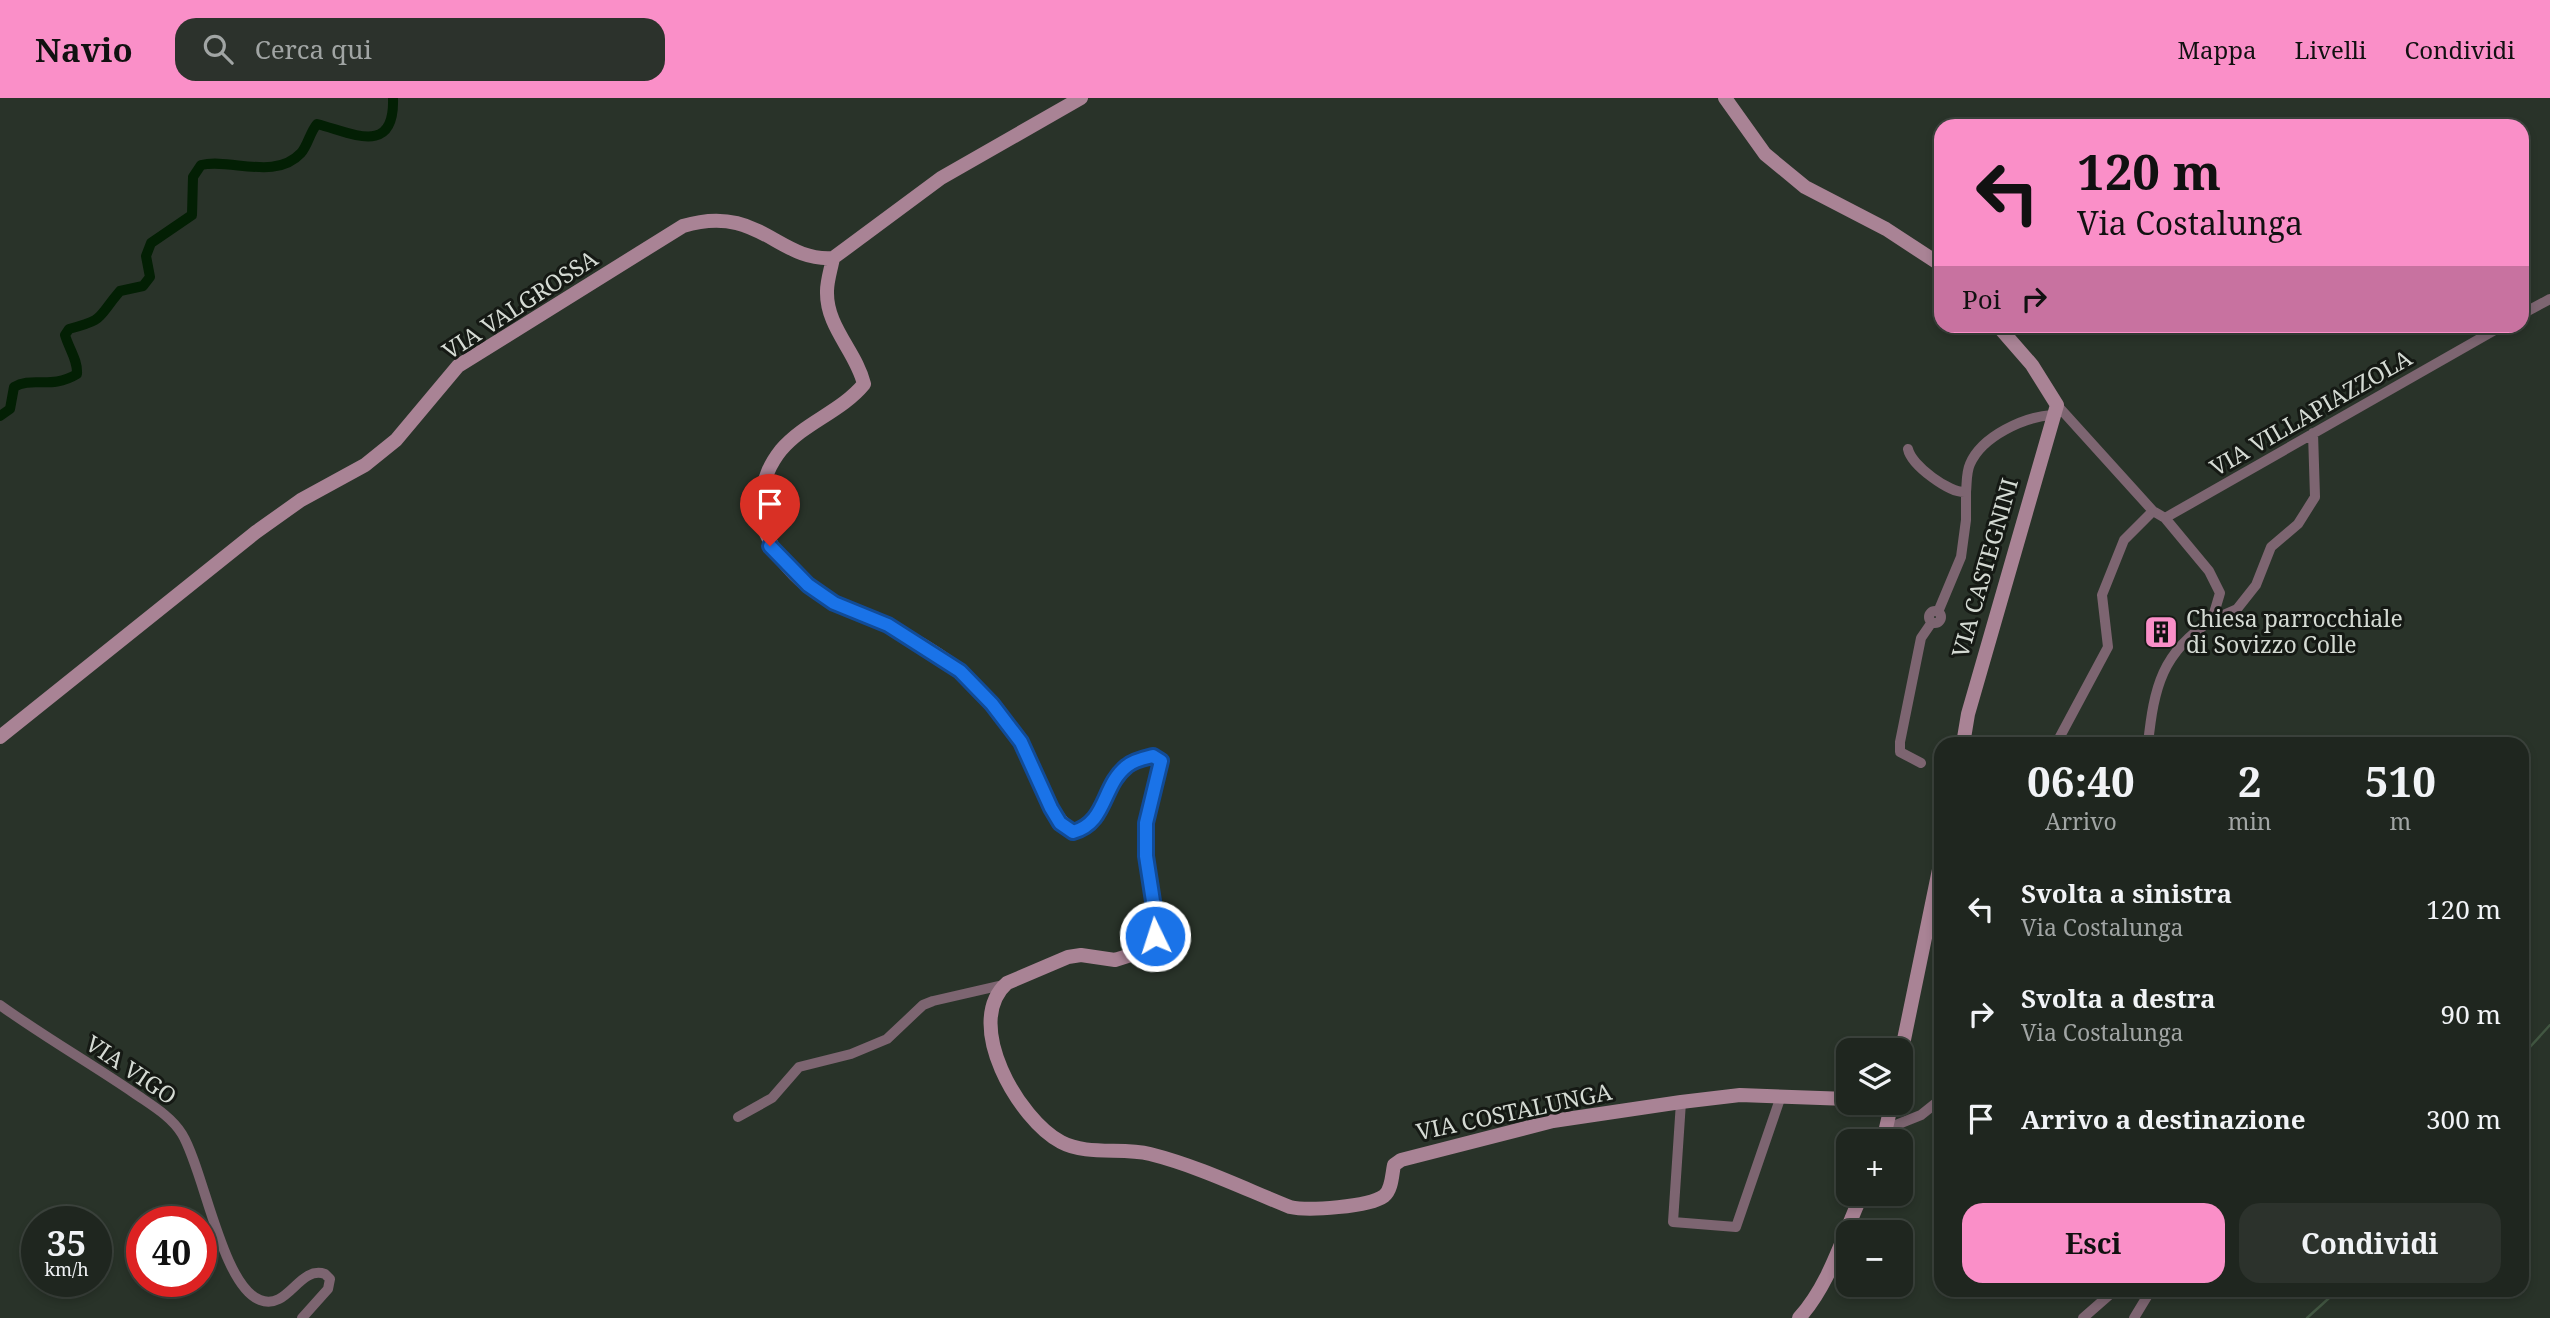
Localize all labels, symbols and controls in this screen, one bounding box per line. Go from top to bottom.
search box [175,18,665,81]
text: Navio [35,27,133,72]
icon: search [199,30,237,68]
text: Cerca qui [255,31,372,67]
text: Mappa [2178,33,2257,66]
text: Livelli [2295,33,2367,66]
text: Condividi [2405,33,2515,66]
text: 120 m [2077,138,2221,204]
icon: left [1962,147,2053,238]
text: Via Costalunga [2077,201,2303,244]
street label: VIA VALGROSSA [436,241,604,366]
icon: right [2015,280,2053,318]
text: Poi [1962,281,2001,317]
street label: VIA VILLAPIAZZOLA [2204,341,2418,483]
pin [740,474,800,546]
street label: VIA CASTEGNINI [1943,474,2025,661]
icon: arrive [751,485,789,523]
place label: Chiesa parrocchiale di Sovizzo Colle [2186,602,2403,660]
building icon: Chiesa parrocchiale di Sovizzo Colle [2142,613,2180,651]
text: 06:40 [2027,752,2135,809]
text: 2 [2238,752,2262,809]
text: 510 [2365,752,2436,809]
text: Arrivo [2045,805,2117,837]
text: min [2228,805,2272,837]
text: m [2389,805,2411,837]
text: Svolta a sinistra [2021,875,2232,911]
icon: left [1962,890,2000,928]
text: 120 m [2426,891,2501,927]
position arrow [1118,899,1192,973]
text: Via Costalunga [2021,911,2184,943]
text: Svolta a destra [2021,980,2216,1016]
icon: right [1962,995,2000,1033]
text: 90 m [2441,996,2501,1032]
text: Via Costalunga [2021,1016,2184,1048]
street label: VIA VIGO [80,1027,183,1111]
map controls [1836,1038,1913,1297]
button: layers [1836,1038,1913,1115]
street label: VIA COSTALUNGA [1413,1074,1615,1147]
icon: arrive [1962,1100,2000,1138]
text: Arrivo a destinazione [2021,1101,2306,1137]
text: 300 m [2426,1101,2501,1137]
button: + [1836,1129,1913,1206]
button: Esci [1962,1203,2225,1283]
button: Condividi [2239,1203,2501,1283]
speed limit sign: 40 [126,1206,217,1297]
text: 35 [47,1219,86,1266]
button: − [1836,1220,1913,1297]
text: km/h [44,1257,89,1281]

